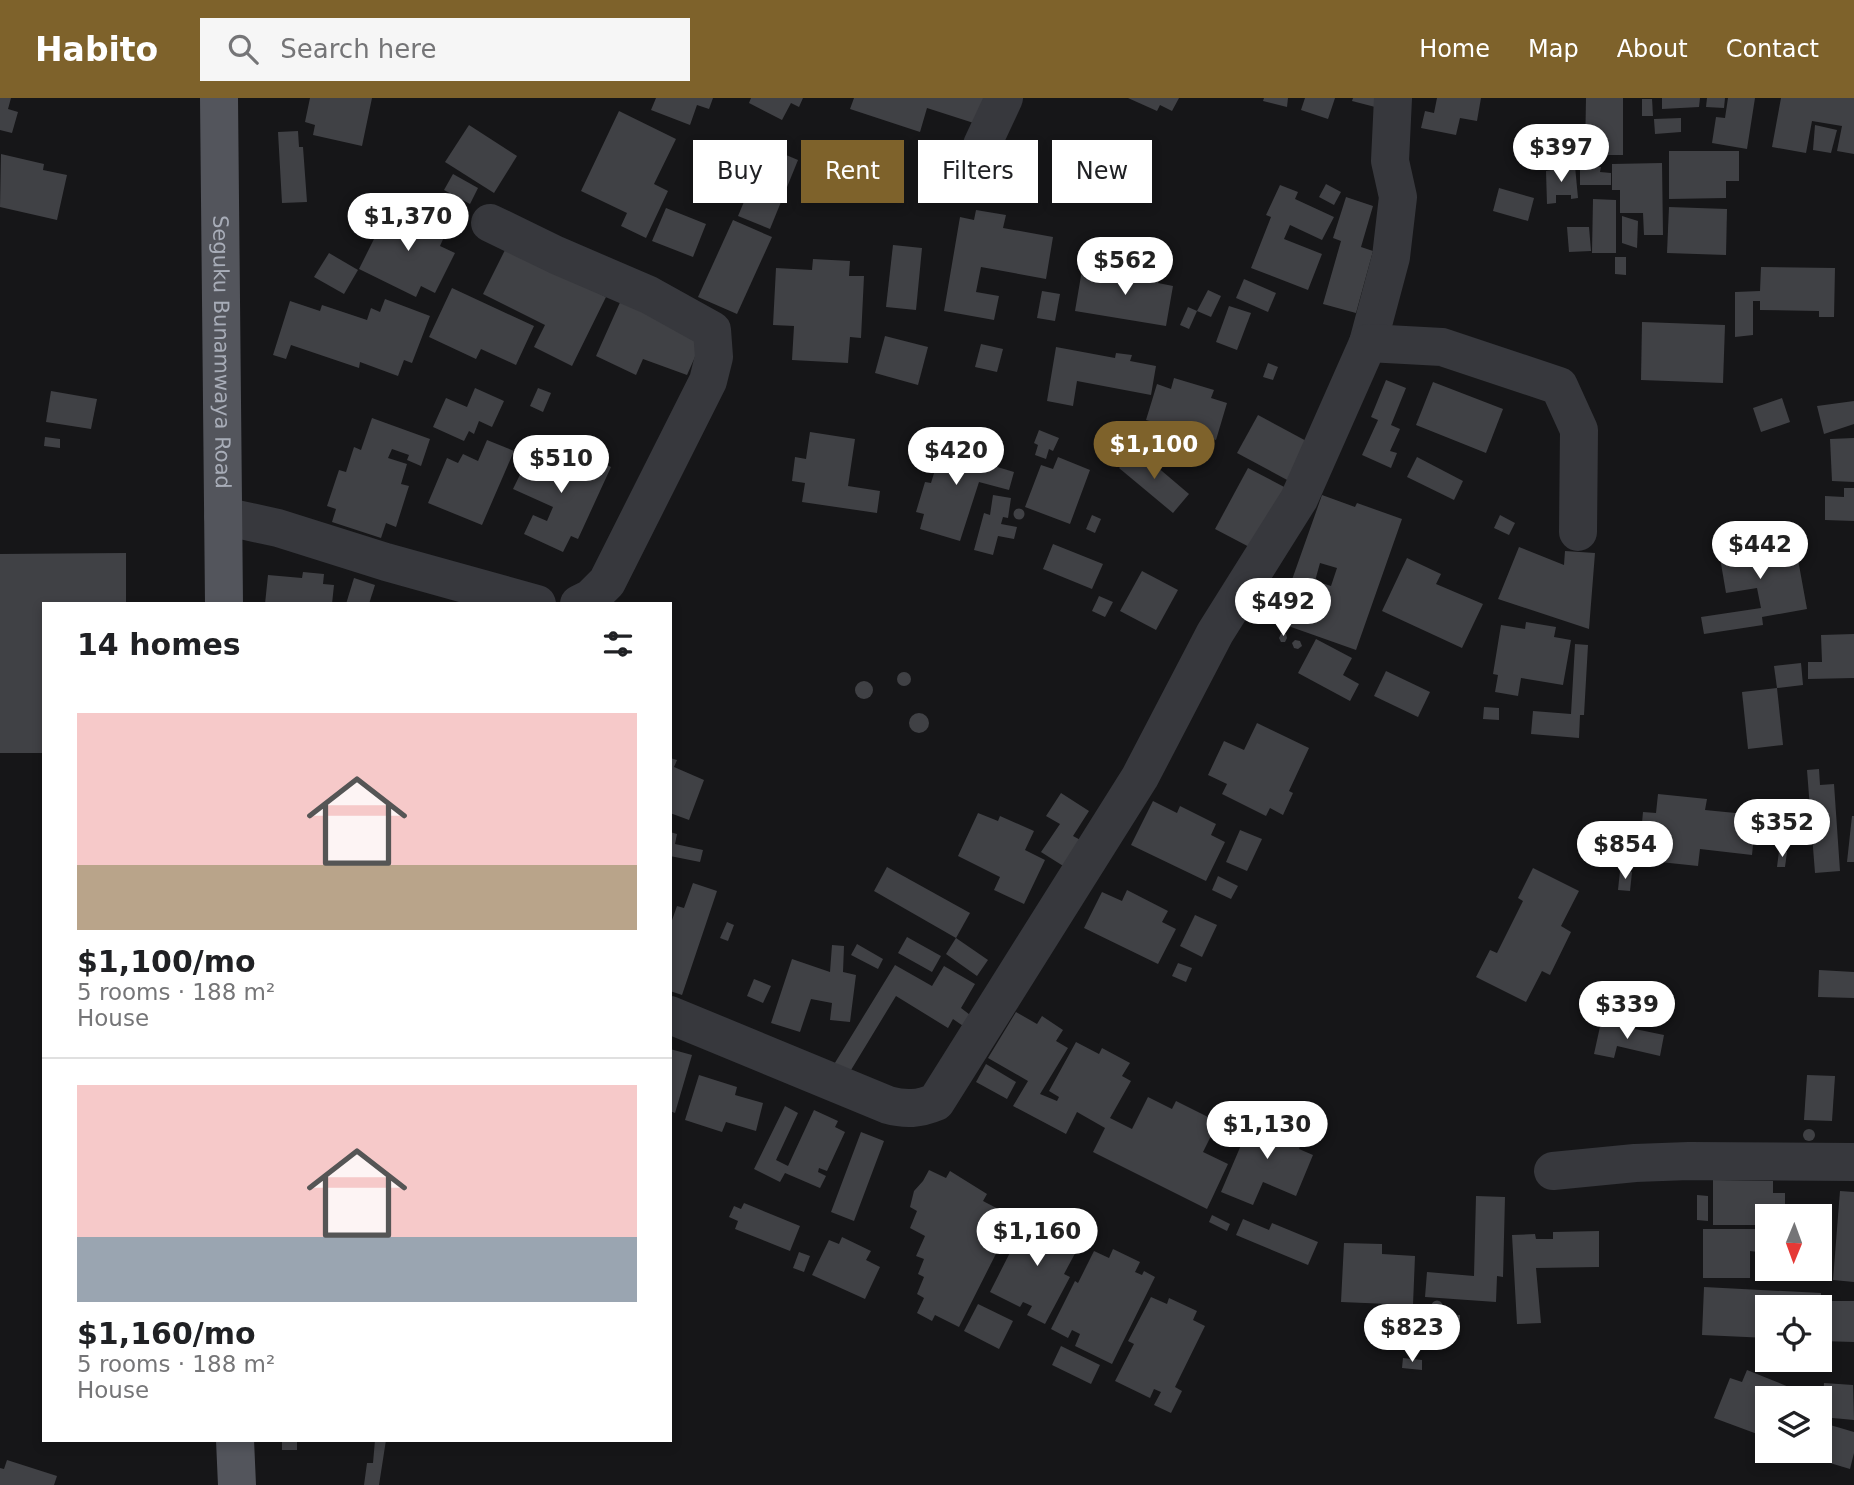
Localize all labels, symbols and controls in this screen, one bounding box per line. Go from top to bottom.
search box [200,18,690,81]
text: Habito [35,30,158,69]
icon: search [224,30,262,68]
text: Search here [280,34,436,64]
text: Home [1419,35,1490,63]
text: Map [1528,35,1579,63]
text: About [1617,35,1688,63]
text: Contact [1726,35,1819,63]
pin: $397 [1520,125,1602,184]
text: $397 [1529,134,1593,160]
chip: Buy [693,140,787,203]
chip: Rent [801,140,904,203]
chip: Filters [918,140,1038,203]
chip: New [1052,140,1152,203]
pin: $1,370 [351,194,465,253]
text: $1,370 [364,203,452,229]
street label: Seguku Bunamwaya Road [208,215,235,489]
pin: $562 [1084,238,1166,297]
text: $562 [1093,247,1157,273]
pin: $1,100 [1097,422,1211,481]
pin: $420 [915,428,997,487]
text: $1,100 [1110,431,1198,457]
pin: $510 [520,436,602,495]
text: $420 [924,437,988,463]
text: $510 [529,445,593,471]
pin: $442 [1719,522,1801,581]
text: $442 [1728,531,1792,557]
pin: $492 [1242,578,1324,638]
text: $492 [1251,588,1315,614]
icon: filters [599,625,637,663]
text: 14 homes [77,627,241,662]
icon: home [294,758,420,884]
pin: $352 [1741,800,1823,859]
text: $352 [1750,809,1814,835]
pin: $854 [1584,822,1666,881]
text: $854 [1593,831,1657,857]
text: $1,100/mo [77,944,256,979]
text: 5 rooms · 188 m² [77,979,275,1005]
pin: $339 [1586,982,1668,1041]
text: $339 [1595,991,1659,1017]
text: House [77,1005,149,1031]
pin: $1,130 [1210,1102,1324,1161]
text: $1,130 [1223,1111,1311,1137]
icon: home [294,1130,420,1256]
north arrow [1755,1204,1832,1281]
map controls [1755,1204,1832,1463]
pin: $1,160 [980,1208,1094,1268]
text: $1,160 [993,1218,1081,1244]
button: locate [1755,1295,1832,1372]
pin: $823 [1371,1304,1453,1364]
text: $823 [1380,1314,1444,1340]
text: $1,160/mo [77,1316,256,1351]
text: 5 rooms · 188 m² [77,1351,275,1377]
text: House [77,1377,149,1403]
button: layers [1755,1386,1832,1463]

